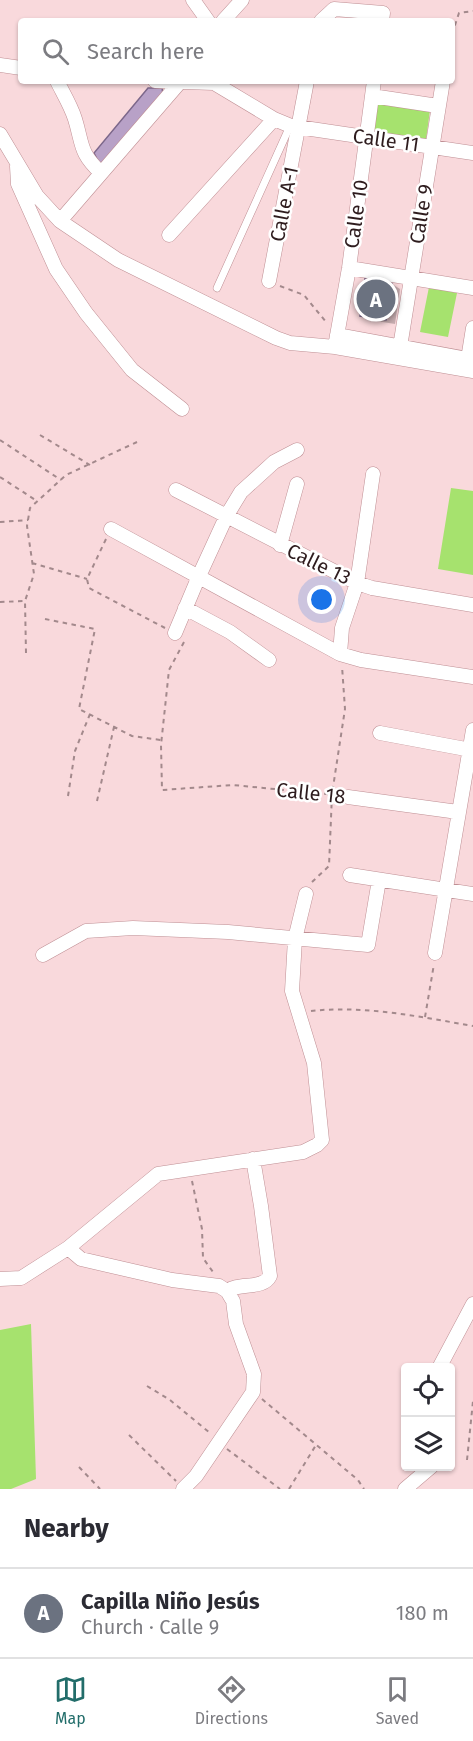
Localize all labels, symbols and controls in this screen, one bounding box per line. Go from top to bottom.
search box [18,18,455,84]
icon: search [39,35,72,68]
text: Search here [87,38,205,65]
street label: Calle 11 [351,123,421,157]
street label: Calle A-1 [265,164,303,244]
street label: Calle 10 [339,178,373,250]
street label: Calle 9 [404,182,438,246]
pin: A [356,276,395,322]
street label: Calle 13 [283,538,355,590]
your location [307,585,336,614]
street label: Calle 18 [275,777,347,809]
map controls [401,1363,455,1471]
button: locate [401,1363,455,1417]
button: layers [401,1417,455,1471]
text: Nearby [24,1513,109,1544]
text: Capilla Niño Jesús [81,1588,260,1615]
text: A [38,1601,49,1625]
text: 180 m [396,1601,449,1625]
text: Church · Calle 9 [81,1615,219,1639]
tab: Map [54,1673,87,1728]
tab: Directions [195,1673,268,1728]
tab: Saved [376,1673,419,1728]

